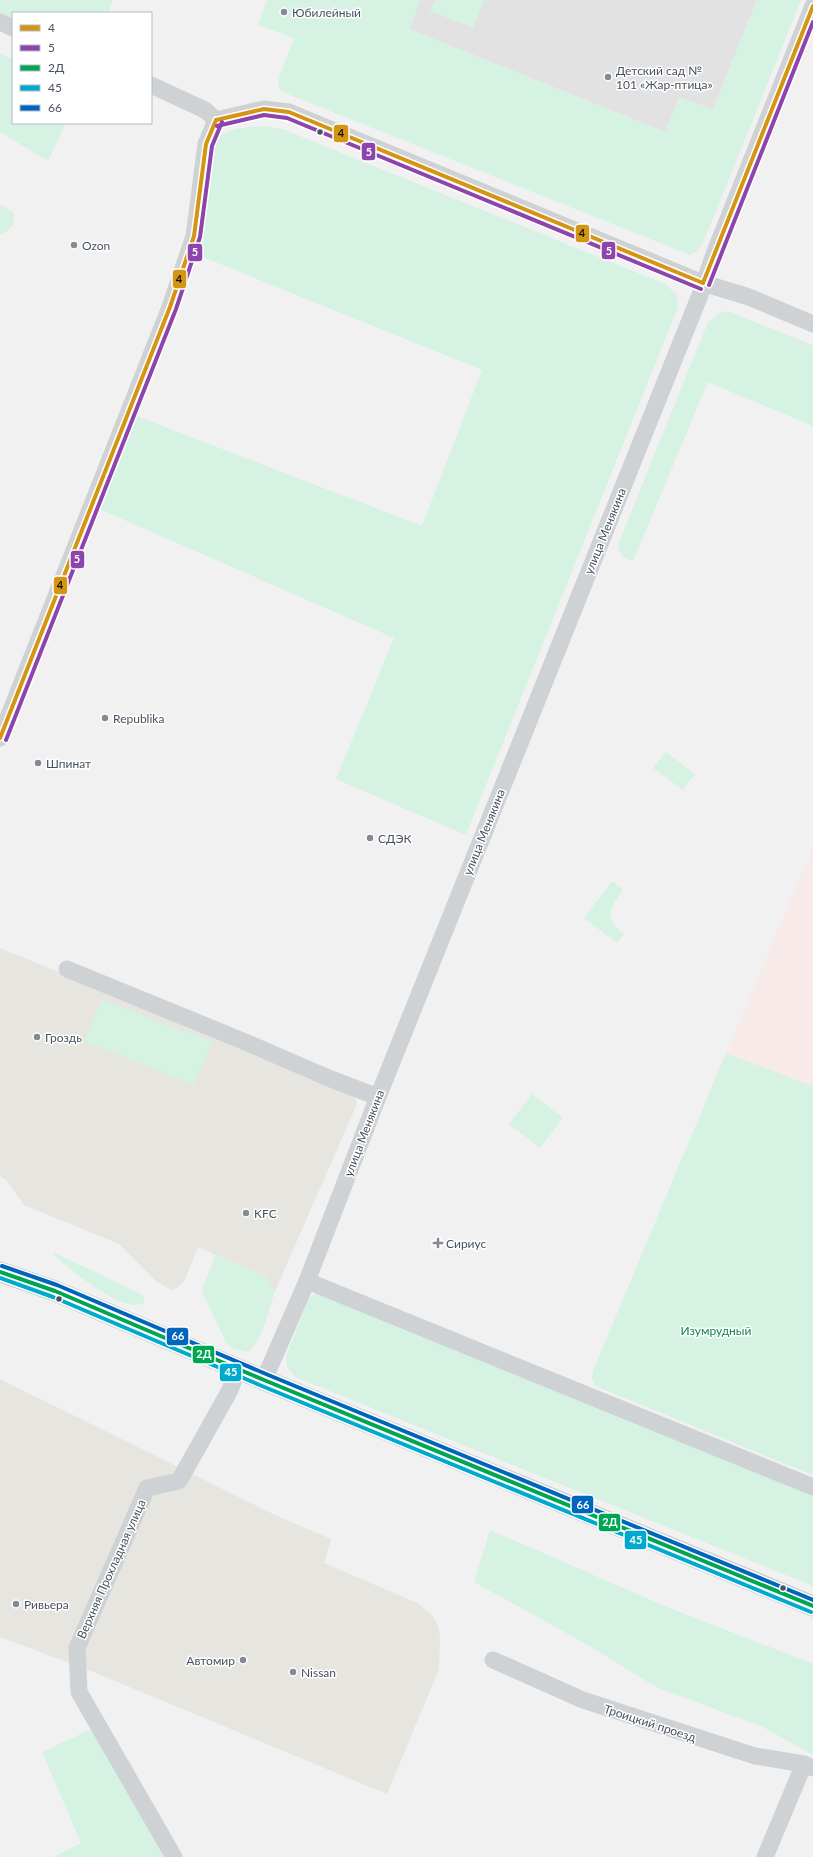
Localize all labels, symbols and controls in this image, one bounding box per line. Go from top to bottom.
place label: Юбилейный [292,5,361,20]
marker: Юбилейный [279,7,289,17]
legend [12,12,152,124]
text: 4 [48,20,55,35]
text: 5 [48,40,55,55]
text: 2Д [48,60,65,75]
place label: Детский сад № 101 «Жар-птица» [616,63,713,92]
marker: Детский сад № 101 «Жар-птица» [603,72,613,82]
text: 45 [48,80,62,95]
text: 66 [48,100,62,115]
line badge: 4 [333,124,349,143]
text: 4 [338,126,345,139]
unlabelled marker [315,127,325,137]
line badge: 5 [361,142,376,161]
text: 5 [366,145,372,158]
line badge: 4 [575,224,590,243]
text: 4 [579,226,586,239]
place label: Ozon [82,238,110,253]
marker: Ozon [69,240,79,250]
line badge: 5 [601,241,616,260]
line badge: 5 [187,243,203,262]
text: 5 [606,244,612,257]
text: 5 [192,245,198,258]
line badge: 4 [172,269,187,289]
text: 4 [176,272,183,285]
street label: улица Менякина [581,486,629,576]
line badge: 5 [70,550,85,569]
text: 5 [74,552,80,565]
line badge: 4 [53,576,68,595]
text: 4 [57,578,64,591]
place label: Republika [113,711,164,726]
marker: Republika [100,713,110,723]
place label: Шпинат [46,756,91,771]
marker: Шпинат [33,758,43,768]
street label: улица Менякина [460,787,508,877]
place label: СДЭК [378,831,412,846]
marker: СДЭК [365,833,375,843]
place label: Гроздь [45,1030,82,1045]
marker: Гроздь [32,1032,42,1042]
street label: улица Менякина [341,1087,387,1178]
place label: KFC [254,1206,277,1221]
marker: KFC [241,1208,251,1218]
place label: Сириус [446,1236,487,1251]
marker: Сириус [433,1238,443,1248]
unlabelled marker [54,1294,64,1304]
park label: Изумрудный [681,1323,751,1338]
line badge: 66 [166,1327,189,1346]
text: 66 [172,1329,185,1342]
line badge: 2Д [192,1345,215,1364]
text: 2Д [196,1347,212,1360]
line badge: 45 [219,1363,242,1382]
text: 45 [225,1365,237,1378]
line badge: 66 [571,1495,594,1514]
street label: Верхняя Прохладная улица [73,1497,149,1641]
text: 66 [577,1498,590,1511]
line badge: 2Д [598,1513,621,1532]
text: 2Д [602,1515,618,1528]
line badge: 45 [624,1530,647,1550]
text: 45 [630,1533,642,1546]
unlabelled marker [778,1583,788,1593]
place label: Ривьера [24,1597,69,1612]
marker: Ривьера [11,1599,21,1609]
place label: Автомир [186,1653,235,1668]
marker: Автомир [238,1655,248,1665]
place label: Nissan [301,1665,336,1680]
marker: Nissan [288,1667,298,1677]
street label: Троицкий проезд [602,1701,698,1745]

